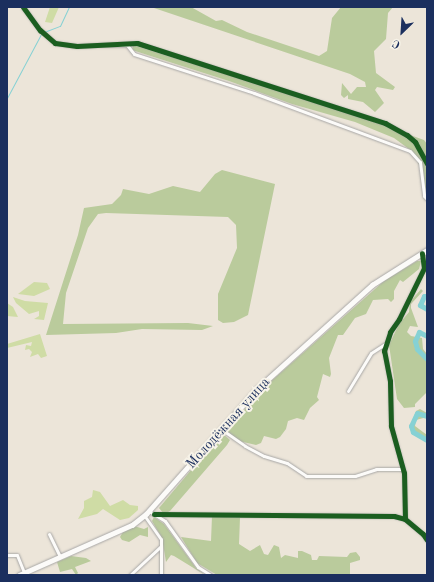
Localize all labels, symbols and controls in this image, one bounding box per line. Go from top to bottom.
north arrow [382,12,422,52]
text: С [391,37,402,50]
street label: Молодёжная улица [183,374,273,472]

